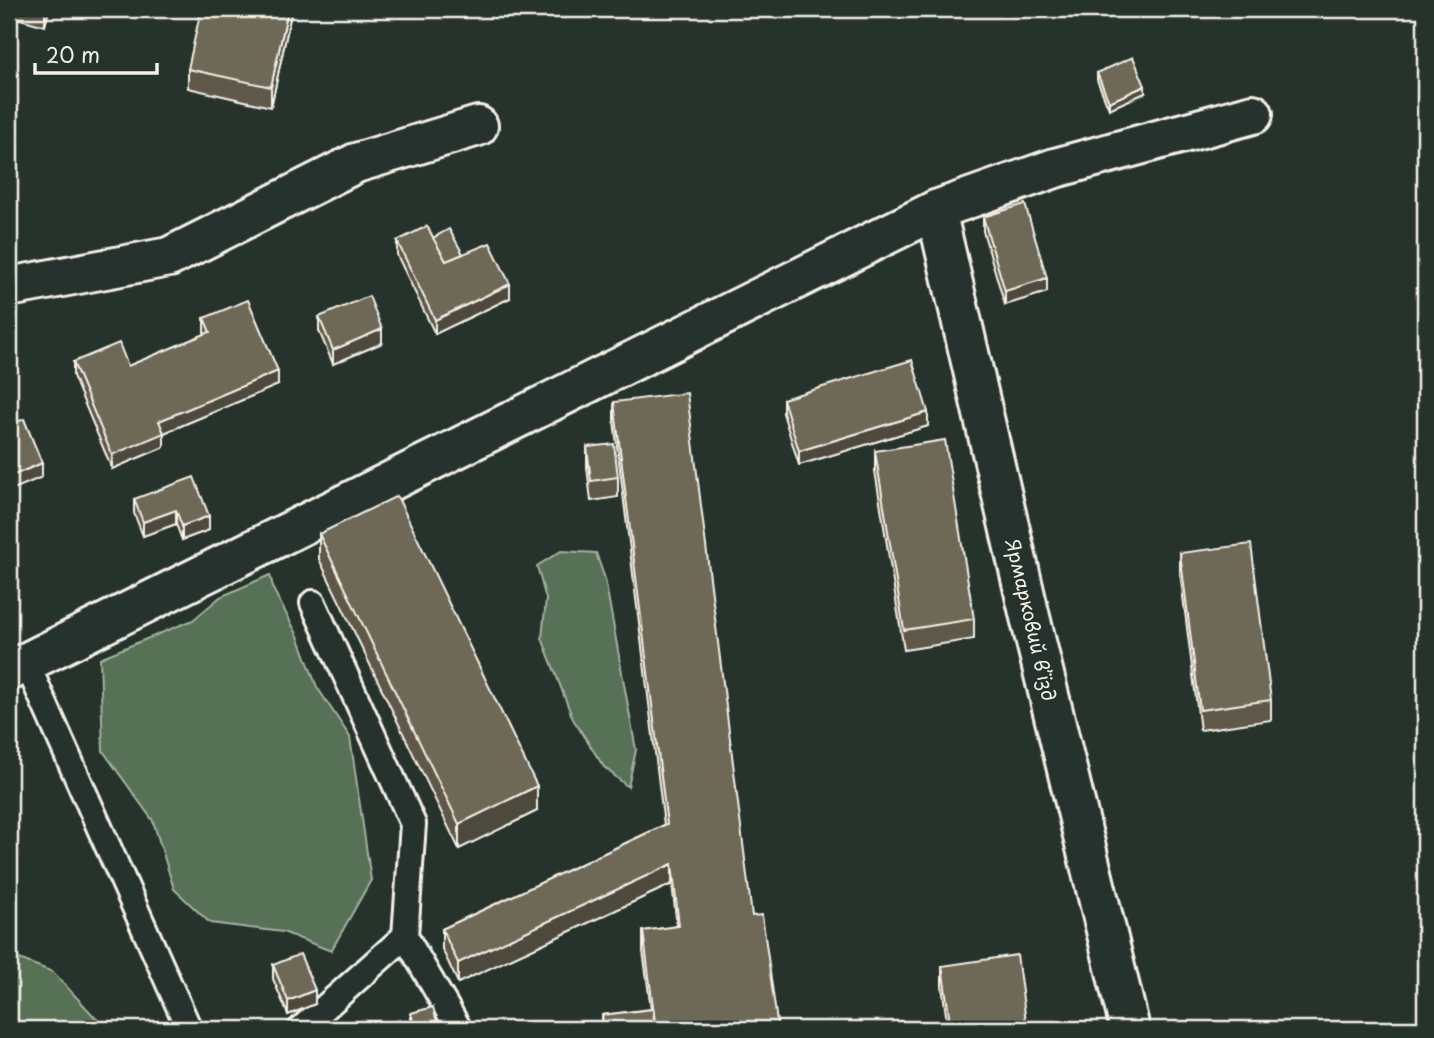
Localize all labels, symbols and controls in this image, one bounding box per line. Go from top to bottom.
scale bar [35,32,158,76]
text: 20 m [46,38,100,70]
street label: Ярмарковий вʼїзд [1000,536,1064,704]

